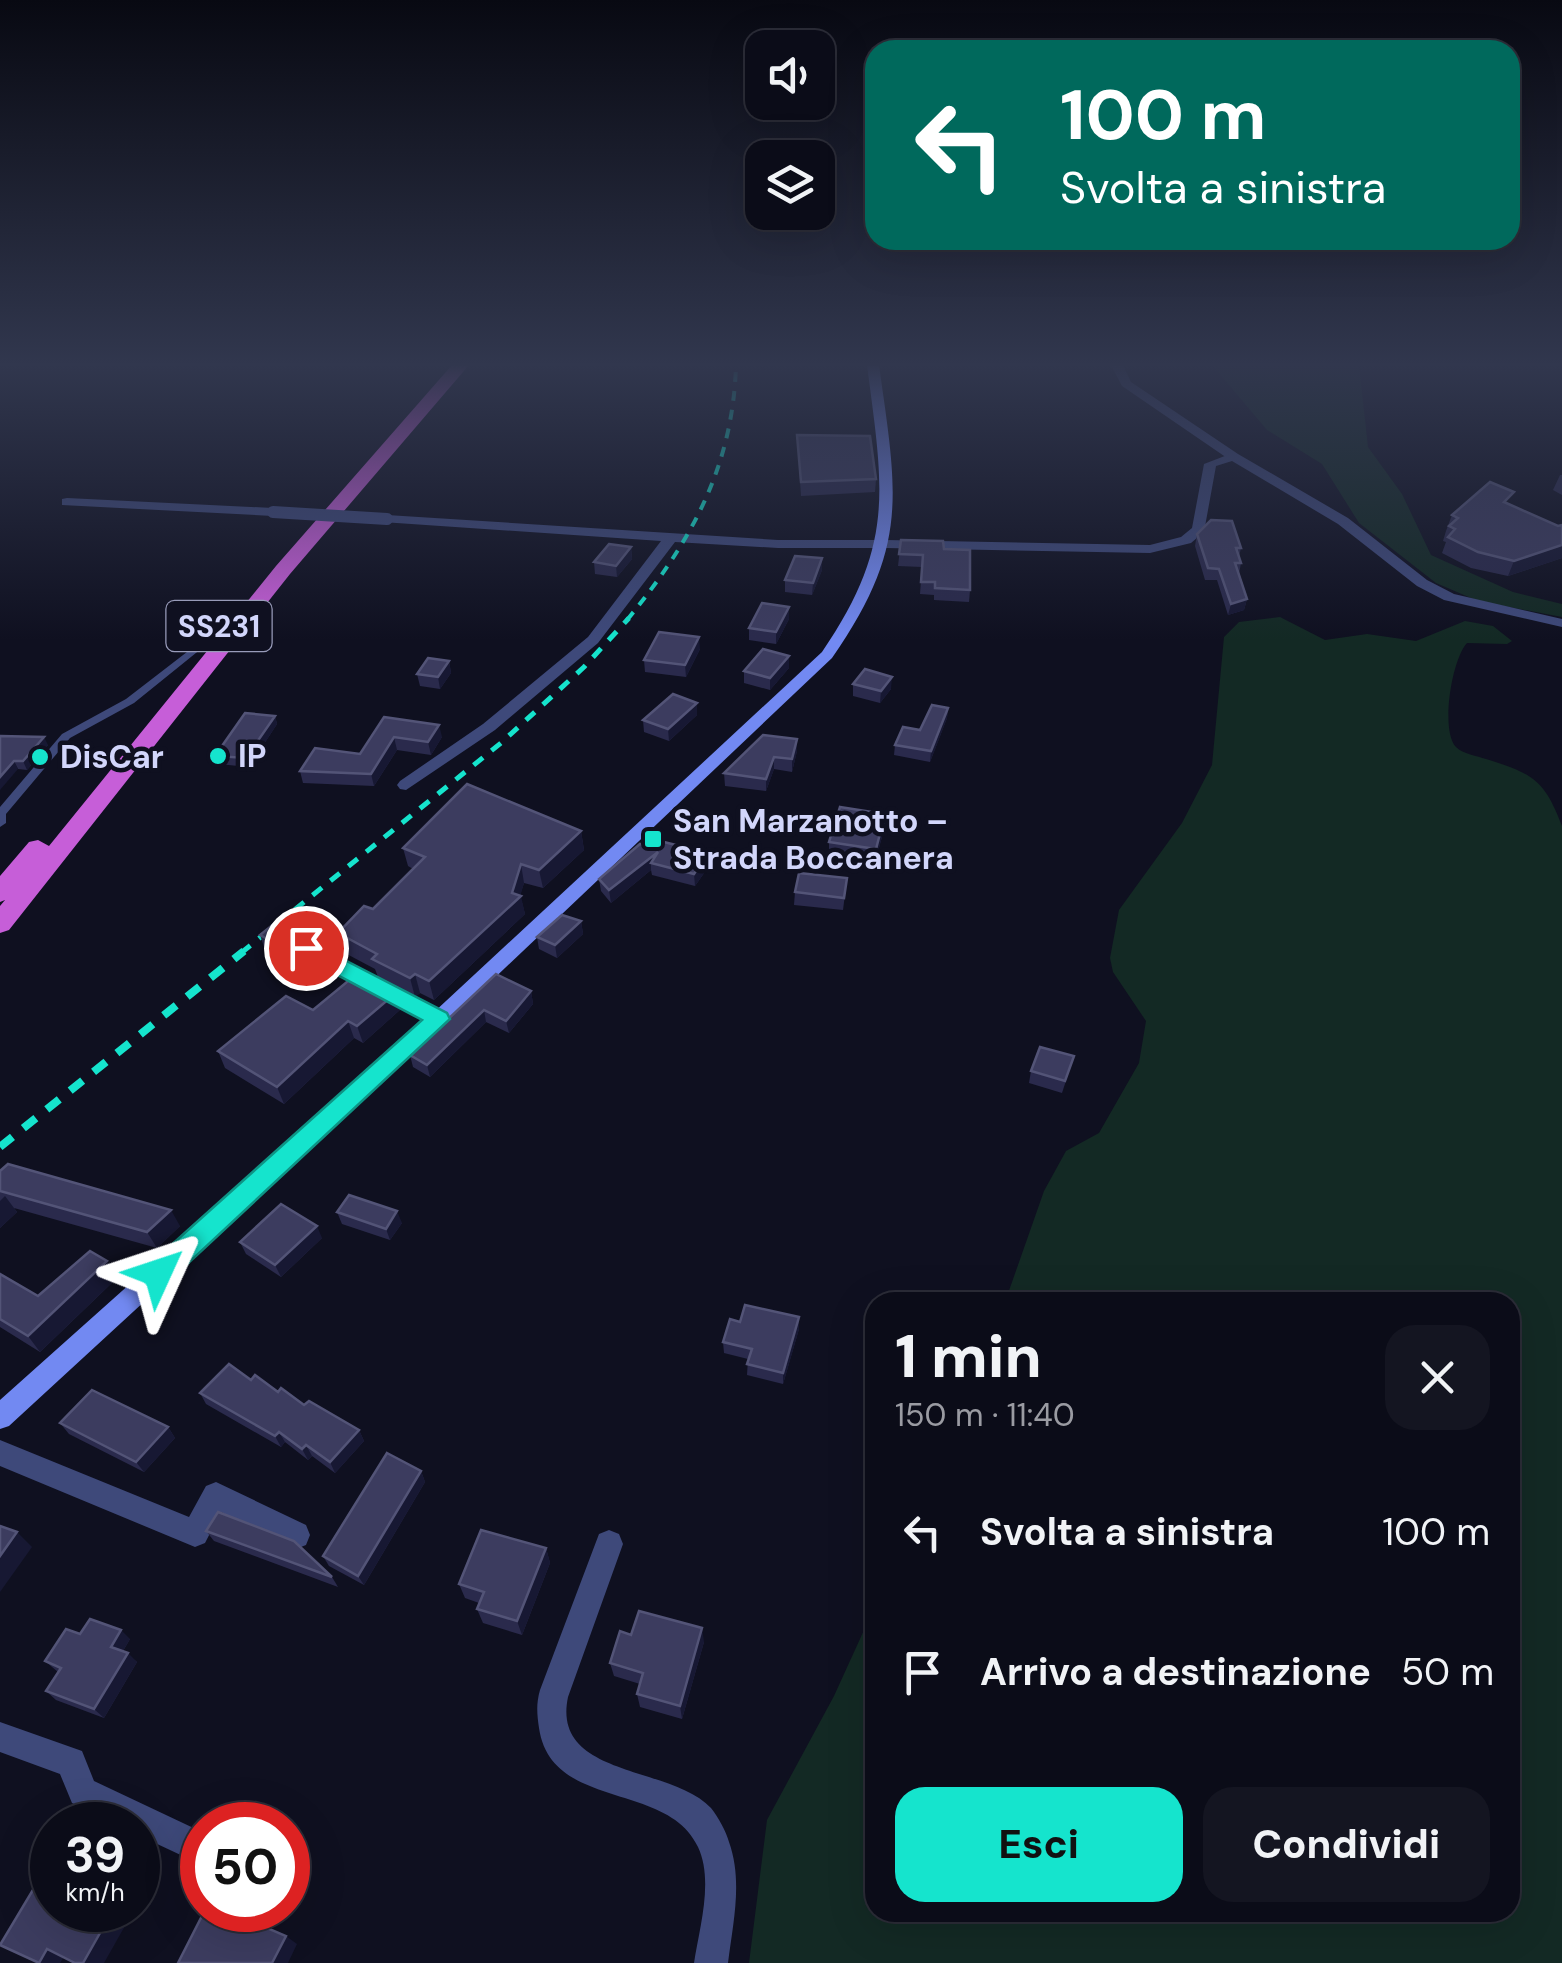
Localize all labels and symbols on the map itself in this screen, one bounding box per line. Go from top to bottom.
road number: SS231 [166,601,272,651]
place label: IP [238,735,266,777]
place label: DisCar [60,736,164,778]
marker: IP [207,745,229,767]
marker: DisCar [29,746,51,768]
place label: San Marzanotto – Strada Boccanera [673,800,954,879]
marker: San Marzanotto – Strada Boccanera [642,828,664,850]
pin [264,906,349,991]
position arrow [106,1221,210,1325]
speed limit sign: 50 [180,1802,310,1932]

